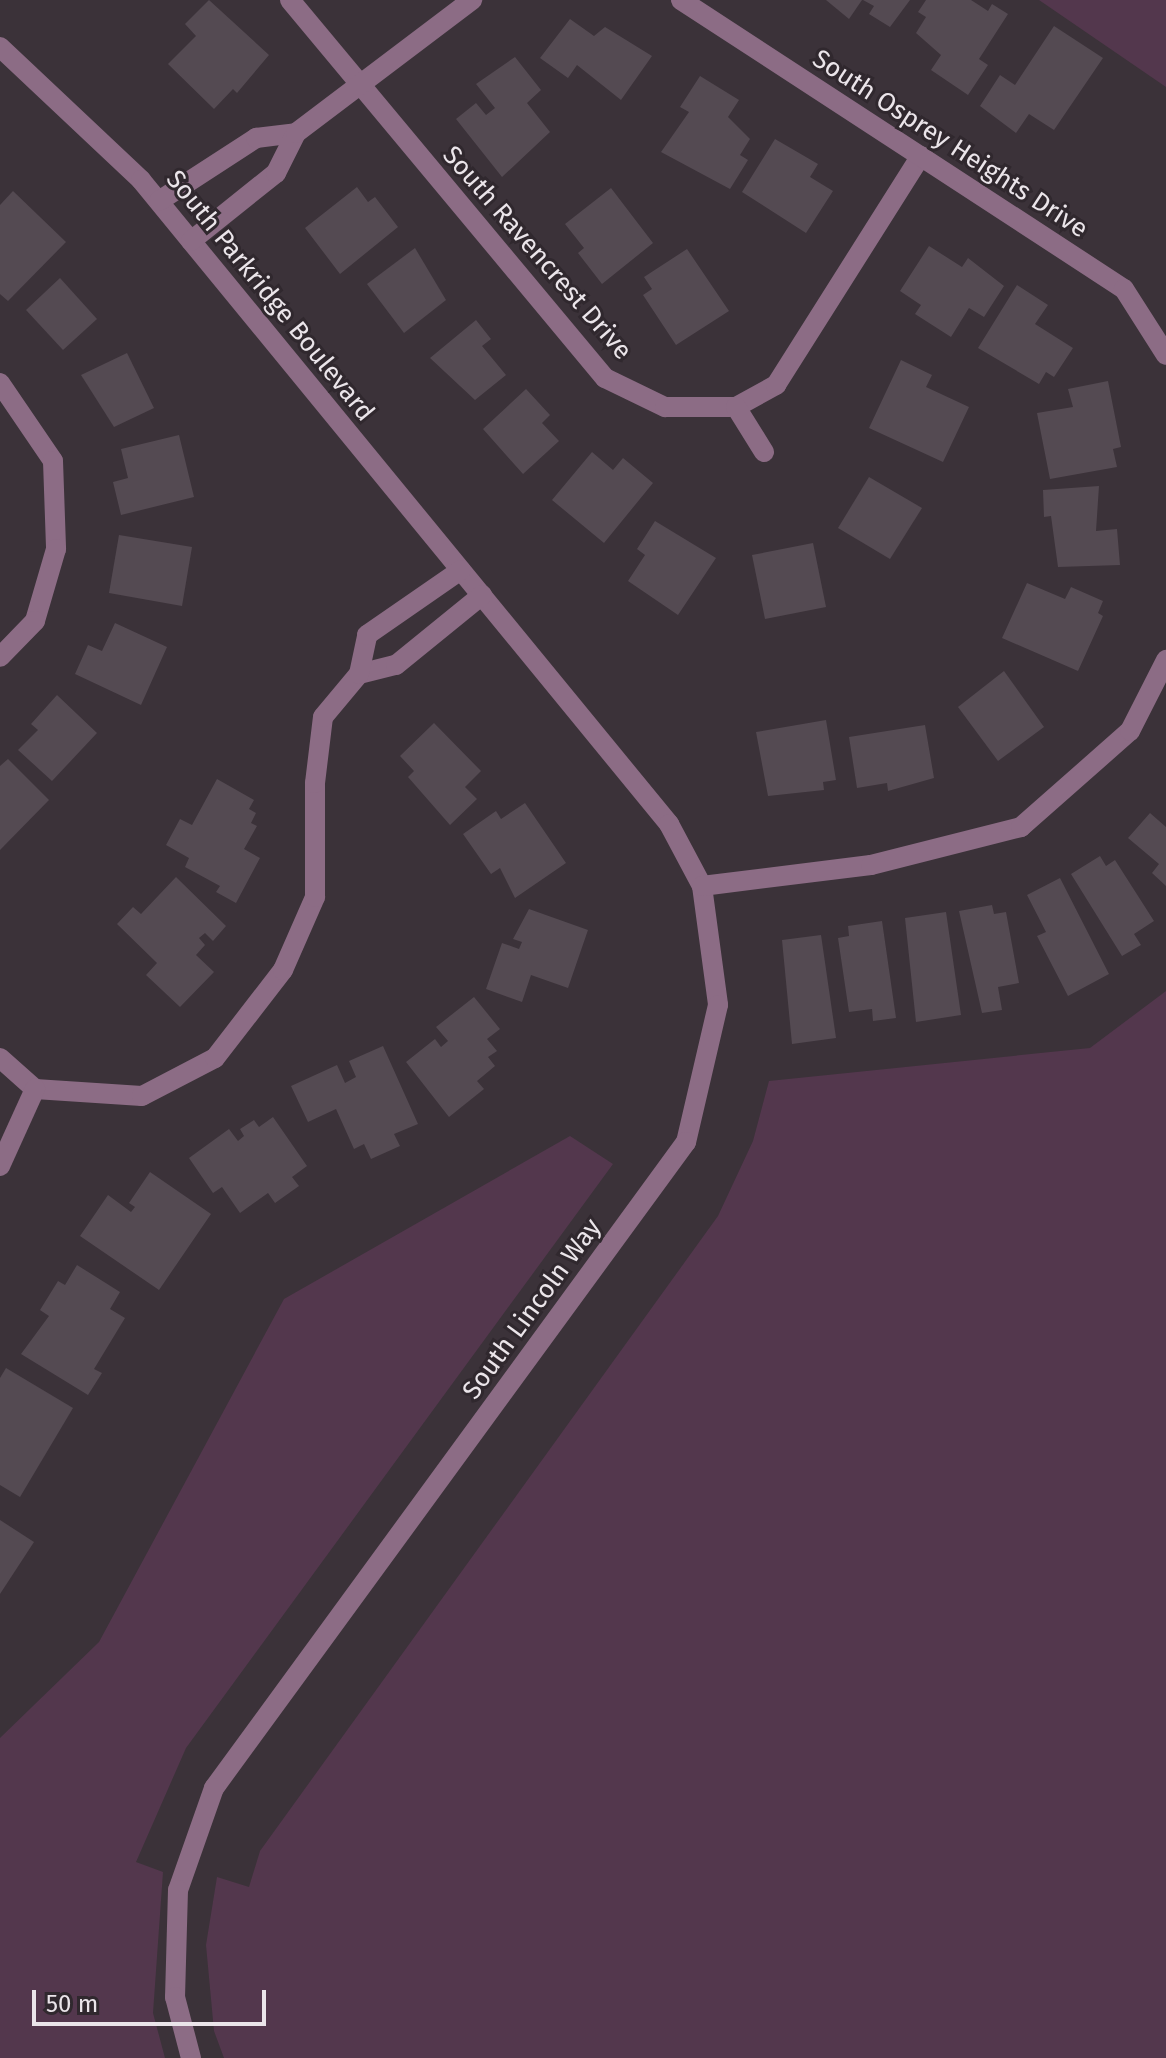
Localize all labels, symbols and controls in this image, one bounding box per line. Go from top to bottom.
street label: South Osprey Heights Drive [807,43,1093,245]
street label: South Ravencrest Drive [436,140,638,366]
street label: South Parkridge Boulevard [159,164,381,428]
street label: South Lincoln Way [456,1213,608,1405]
scale bar [36,1974,270,2024]
text: 50 m [46,1990,98,2018]

